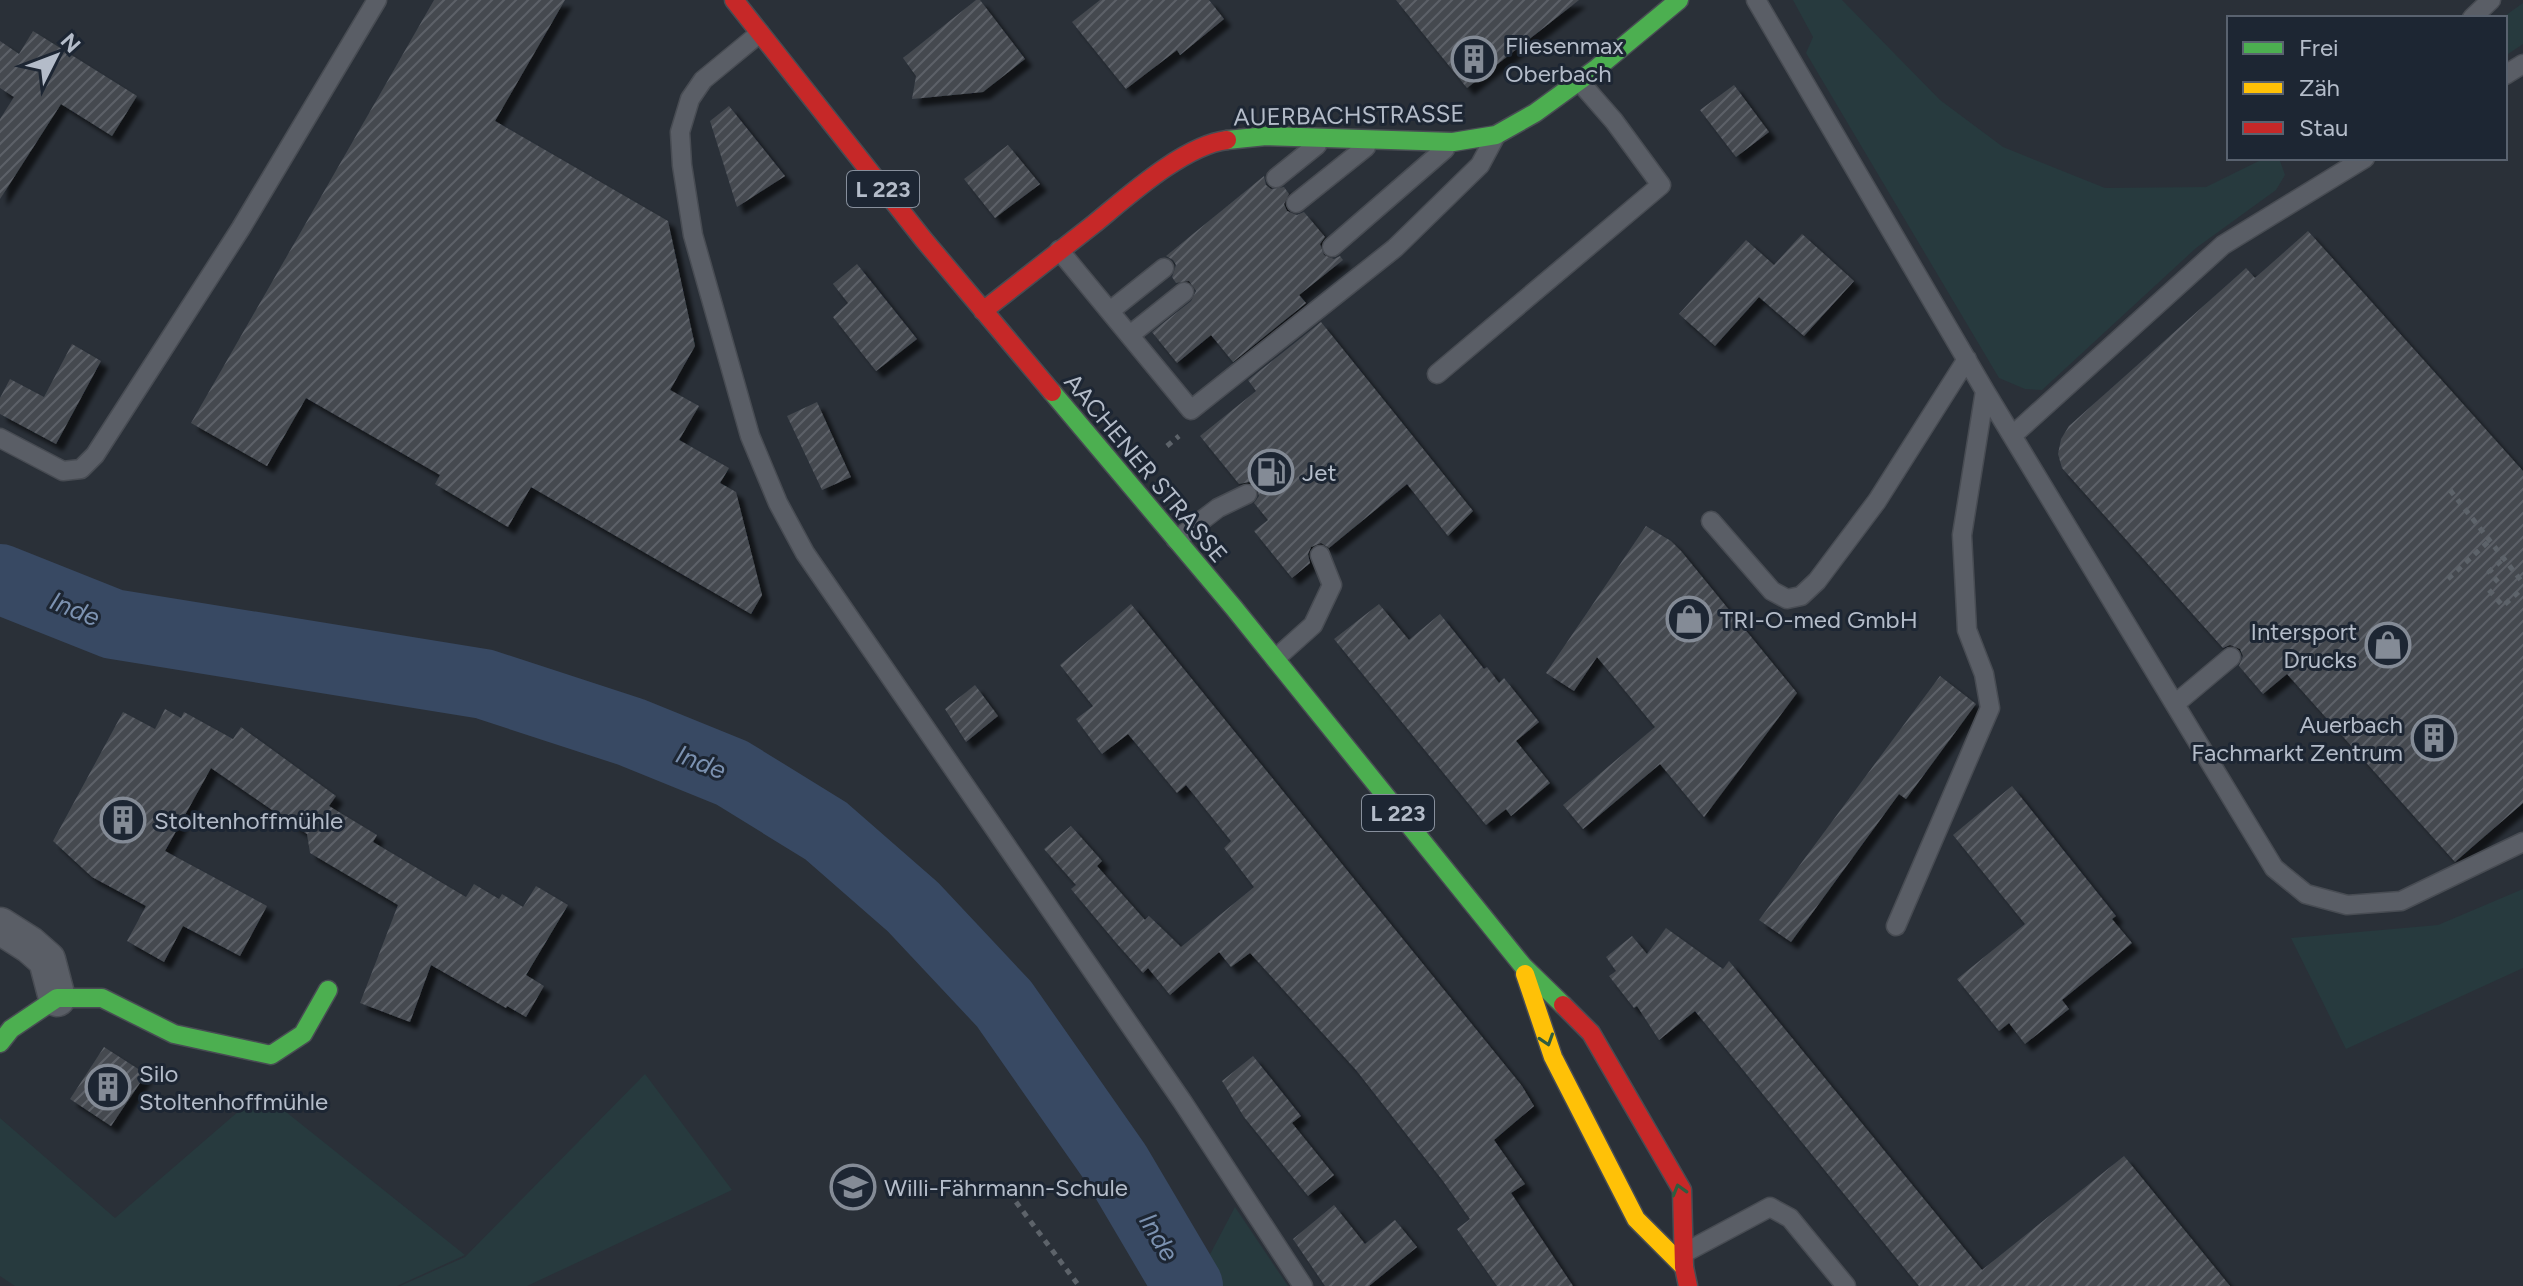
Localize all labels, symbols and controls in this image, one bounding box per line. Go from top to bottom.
north arrow [16,16,96,96]
legend [2227,16,2507,160]
text: N [55,28,86,58]
place label: Fliesenmax Oberbach [1505,31,1624,88]
text: Frei [2299,33,2339,62]
building icon: Fliesenmax Oberbach [1450,35,1498,83]
text: Zäh [2299,73,2340,102]
street label: AUERBACHSTRASSE [1233,98,1465,132]
text: Stau [2299,113,2348,142]
road number: L 223 [847,171,919,207]
street label: AACHENER STRASSE [1058,367,1234,569]
fuel station icon: Jet [1247,448,1295,496]
place label: Jet [1302,458,1337,487]
water label: Inde [45,585,105,633]
shop icon: TRI-O-med GmbH [1665,595,1713,643]
place label: TRI-O-med GmbH [1720,605,1918,634]
place label: Intersport Drucks [2250,617,2357,674]
shop icon: Intersport Drucks [2364,621,2412,669]
place label: Auerbach Fachmarkt Zentrum [2191,710,2403,767]
building icon: Auerbach Fachmarkt Zentrum [2410,714,2458,762]
water label: Inde [671,738,731,786]
road number: L 223 [1362,795,1434,831]
building icon: Stoltenhoffmühle [99,796,147,844]
place label: Stoltenhoffmühle [154,806,343,835]
one-way arrow [1538,1032,1554,1046]
place label: Silo Stoltenhoffmühle [139,1059,328,1116]
building icon: Silo Stoltenhoffmühle [84,1063,132,1111]
school or university icon: Willi-Fährmann-Schule [829,1163,877,1211]
place label: Willi-Fährmann-Schule [884,1173,1128,1202]
one-way arrow [1671,1184,1688,1197]
water label: Inde [1132,1207,1186,1267]

